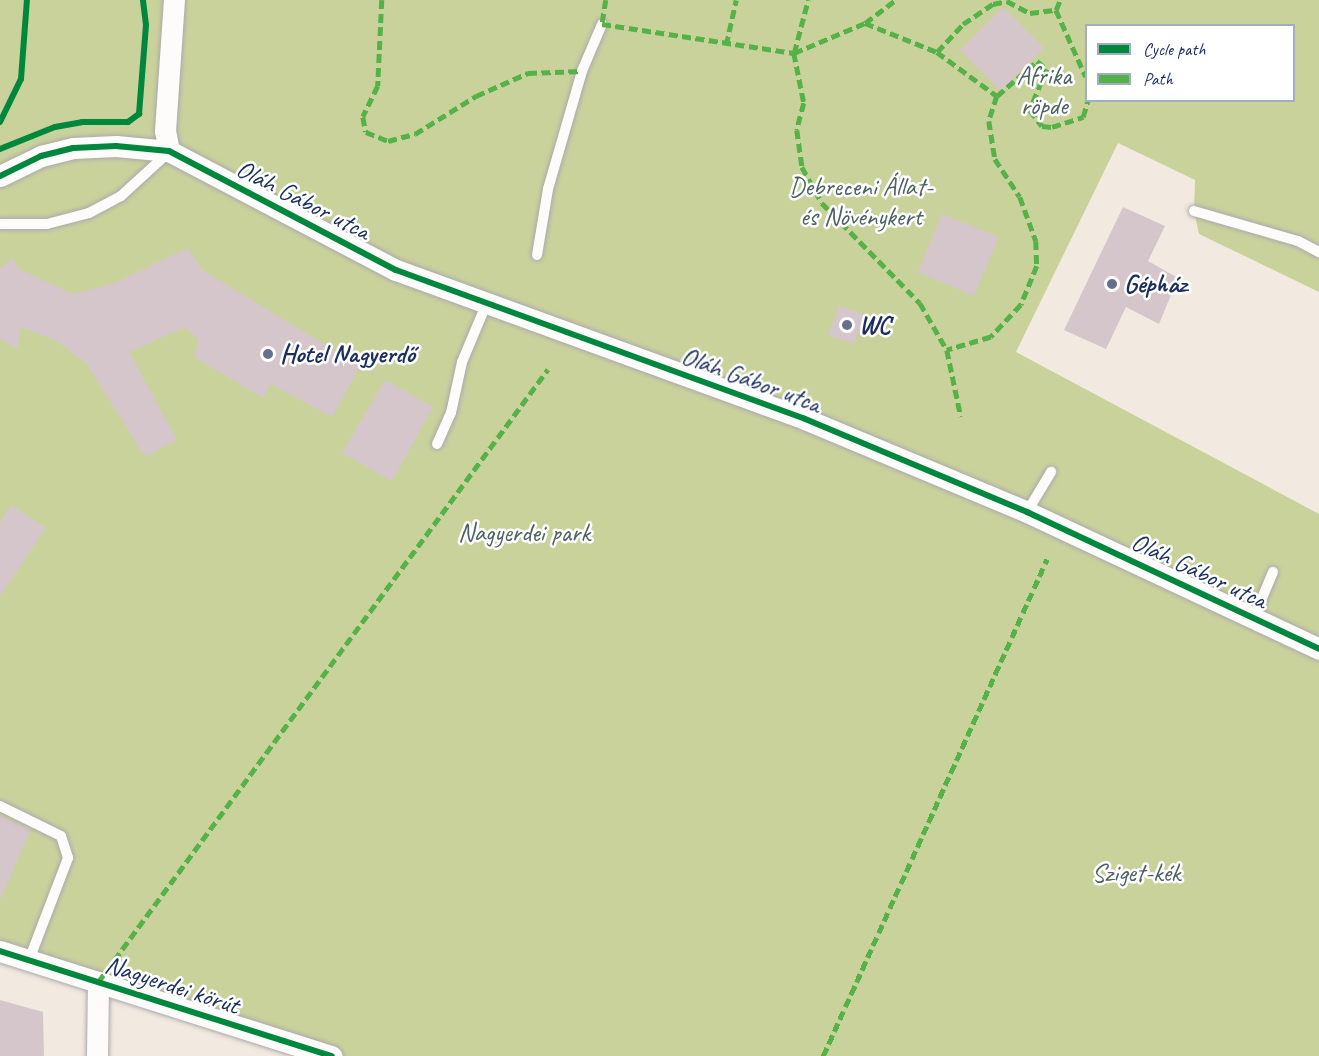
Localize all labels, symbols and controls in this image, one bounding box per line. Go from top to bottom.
legend [1085,24,1295,102]
text: Cycle path [1143,38,1205,60]
park label: Afrika röpde [1017,60,1071,122]
text: Path [1143,68,1173,90]
street label: Oláh Gábor utca [231,153,375,247]
park label: Debreceni Állat- és Növénykert [789,171,933,232]
place label: Gépház [1124,268,1187,300]
marker: Gépház [1105,277,1119,291]
place label: WC [859,309,890,341]
marker: WC [840,318,854,332]
place label: Hotel Nagyerdő [280,338,416,370]
street label: Oláh Gábor utca [677,340,825,420]
marker: Hotel Nagyerdő [261,347,275,361]
park label: Nagyerdei park [458,517,590,549]
street label: Oláh Gábor utca [1126,526,1272,616]
park label: Sziget-kék [1092,857,1180,889]
street label: Nagyerdei körút [101,949,243,1021]

